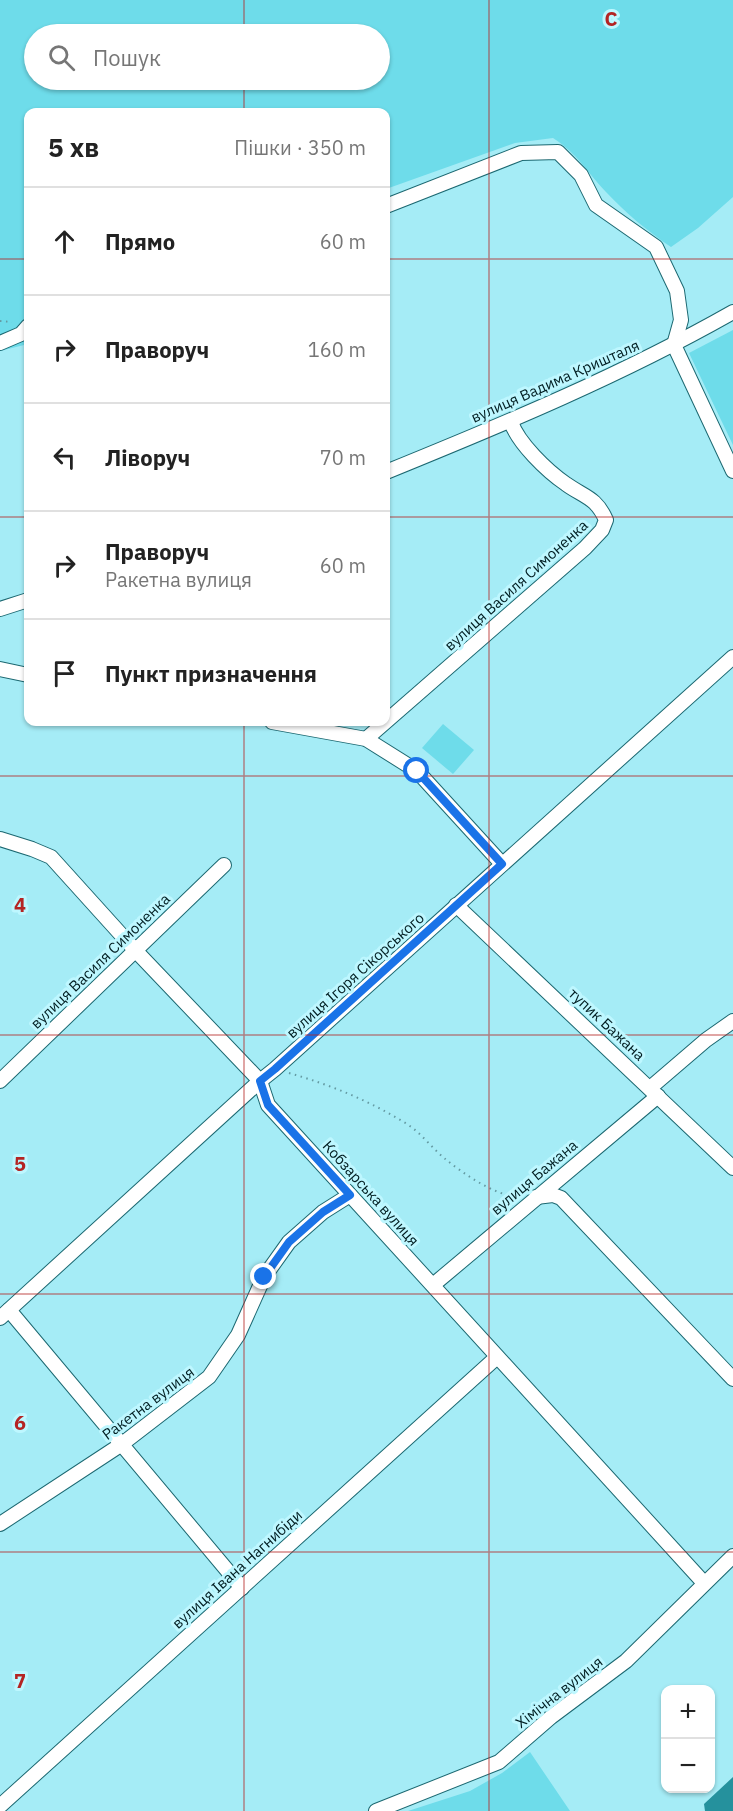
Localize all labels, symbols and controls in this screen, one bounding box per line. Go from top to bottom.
text: C [604,5,618,32]
search box [24,24,390,90]
icon: search [45,41,78,74]
text: Пошук [93,43,161,72]
text: 5 хв [48,130,99,164]
text: Пішки · 350 m [234,134,366,161]
icon: ahead [48,225,81,258]
text: Прямо [105,227,175,256]
text: 60 m [320,228,366,255]
icon: right [48,333,81,366]
text: Праворуч [105,335,209,364]
street label: вулиця Вадима Кришталя [468,335,642,427]
text: 160 m [308,336,366,363]
icon: left [48,441,81,474]
text: Ліворуч [105,443,190,472]
text: 70 m [320,444,366,471]
street label: вулиця Василя Симоненка [440,516,592,654]
text: Праворуч [105,537,209,566]
icon: right [48,549,81,582]
text: 60 m [320,552,366,579]
text: Ракетна вулиця [105,566,252,593]
icon: arrive [48,657,81,690]
text: Пункт призначення [105,659,317,688]
route start [403,757,429,783]
street label: вулиця Василя Симоненка [26,889,174,1033]
text: 4 [14,891,26,918]
street label: вулиця Ігоря Сікорського [282,908,428,1042]
street label: тупик Бажана [565,984,649,1064]
street label: вулиця Бажана [487,1135,581,1219]
street label: Кобзарська вулиця [319,1136,423,1250]
text: 5 [14,1150,26,1177]
route end [250,1263,276,1289]
street label: Ракетна вулиця [98,1362,198,1444]
text: 6 [14,1409,26,1436]
street label: вулиця Івана Нагнибіди [168,1505,306,1633]
street label: Хімічна вулиця [512,1652,606,1732]
text: 7 [14,1667,26,1694]
map controls [661,1685,715,1793]
button: + [661,1685,715,1739]
button: − [661,1739,715,1793]

